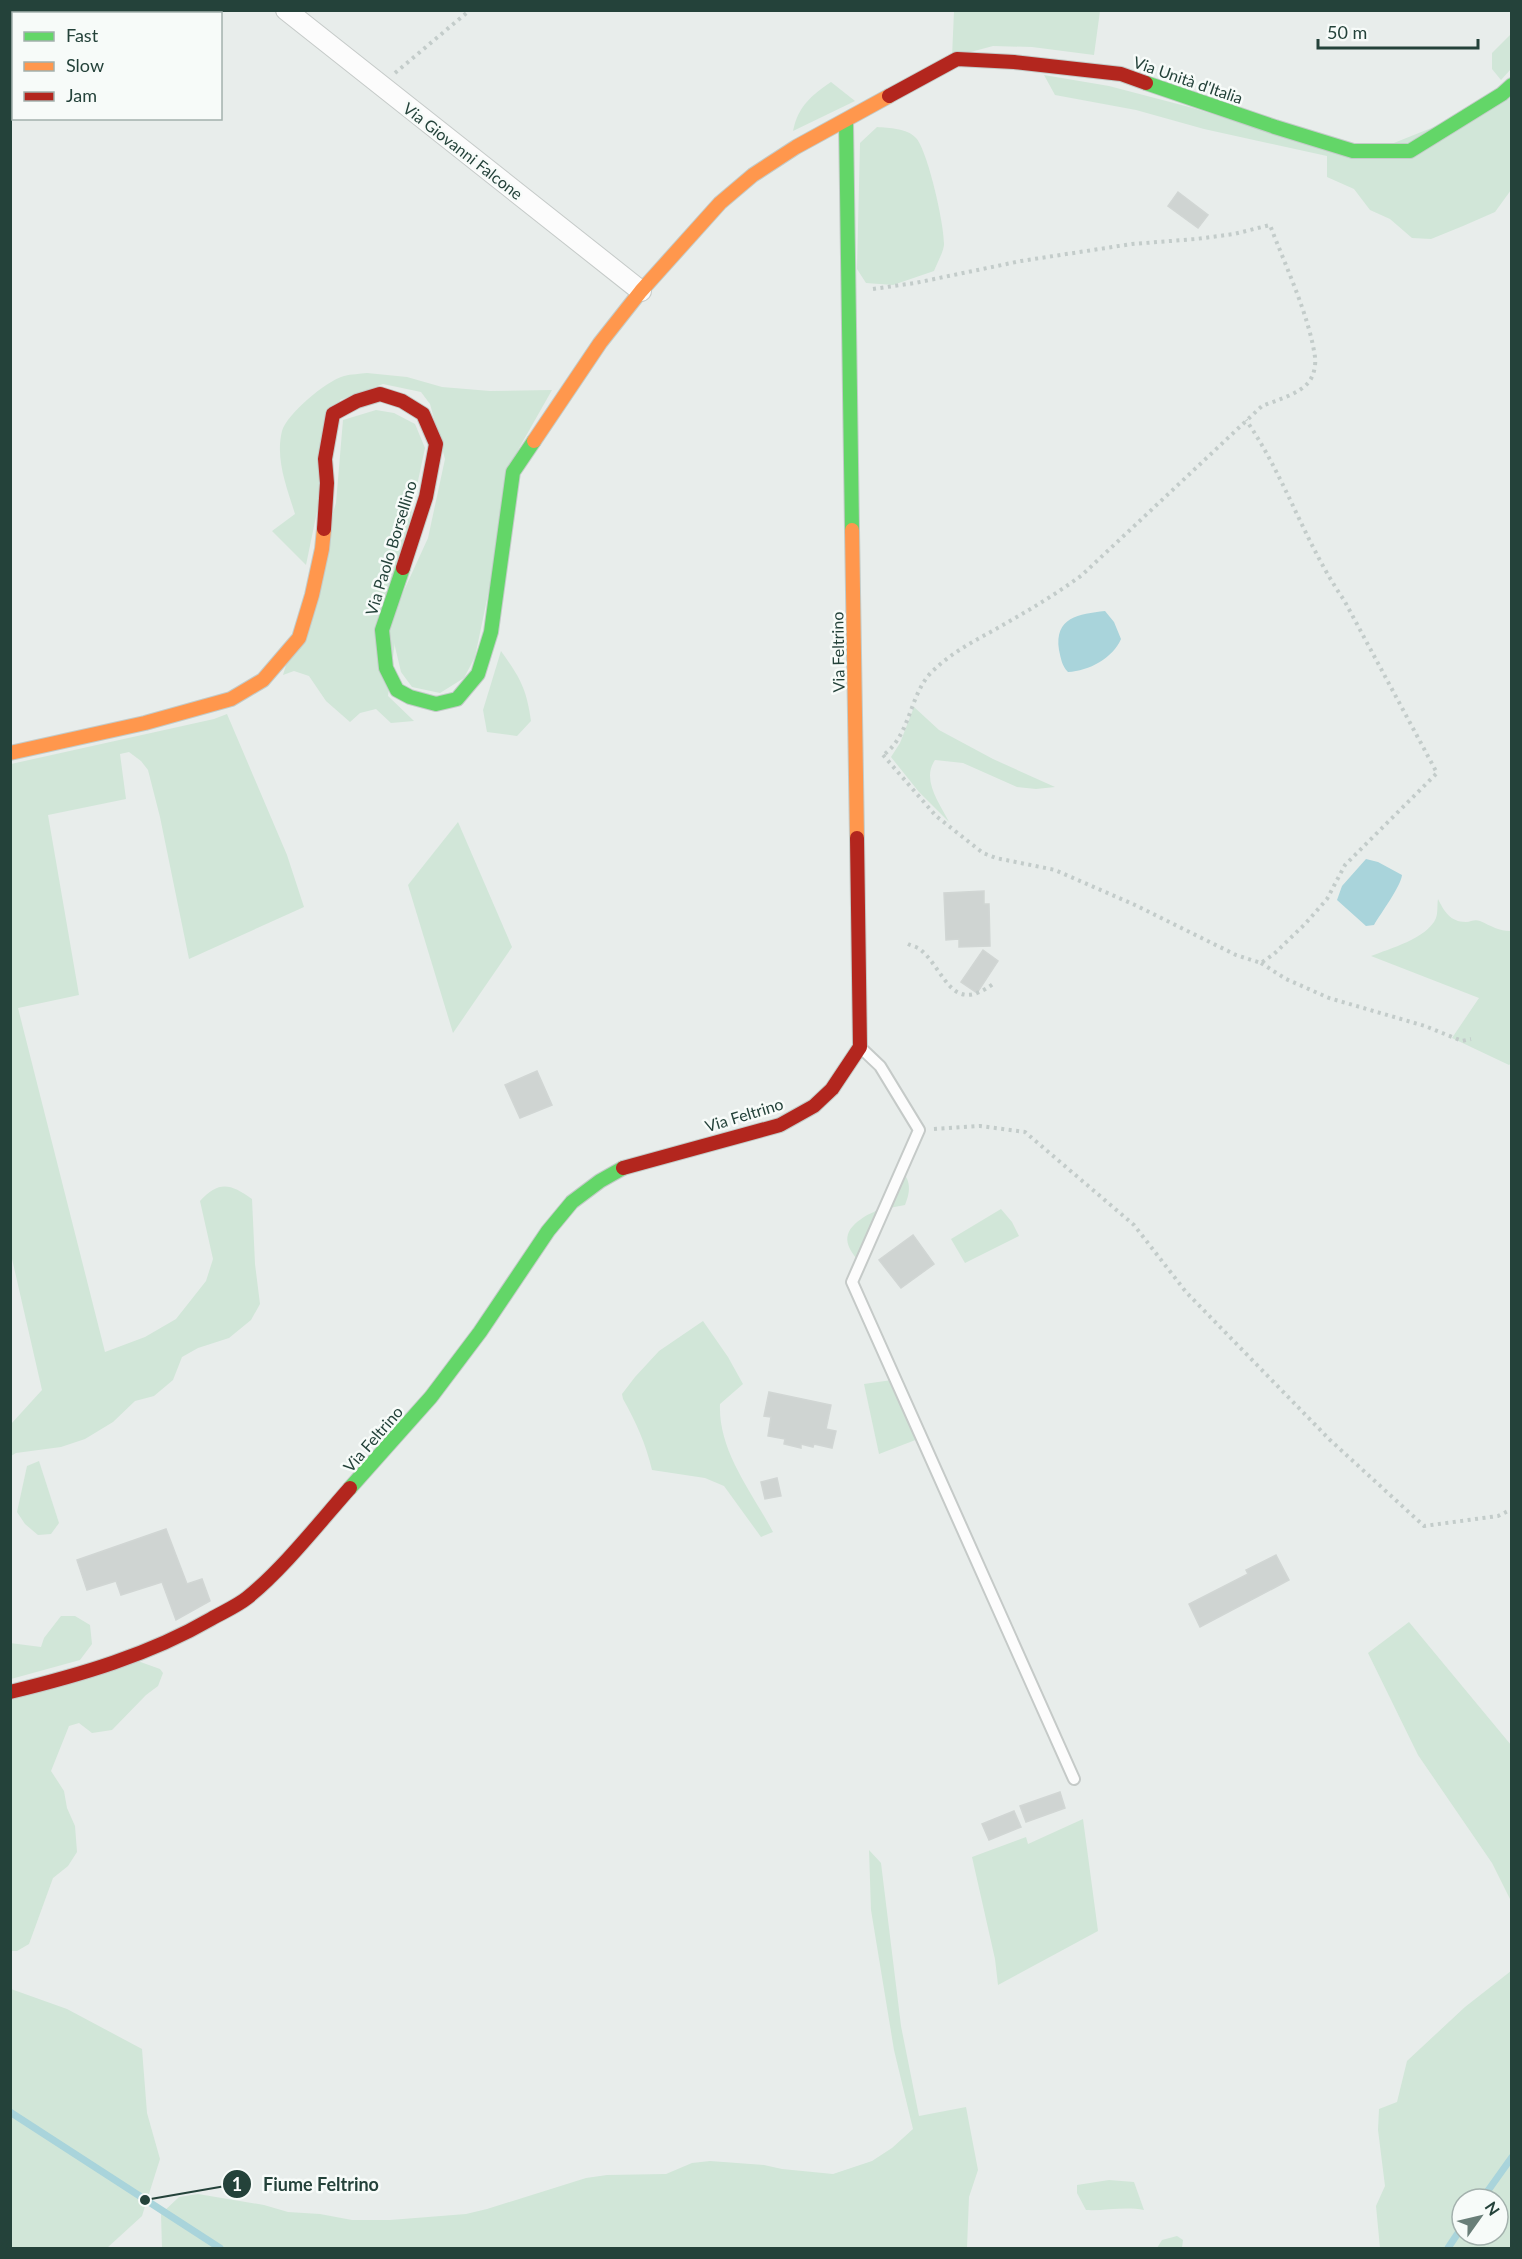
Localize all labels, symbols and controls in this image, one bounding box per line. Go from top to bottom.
legend [12,12,222,120]
scale bar [1318,12,1478,50]
text: 50 m [1327,21,1367,43]
text: Fast [66,24,99,46]
street label: Via Unità d'Italia [1131,52,1245,107]
text: Slow [66,54,104,76]
text: Jam [66,84,97,106]
street label: Via Giovanni Falcone [400,98,527,203]
street label: Via Paolo Borsellino [361,478,420,618]
street label: Via Feltrino [827,611,848,693]
street label: Via Feltrino [702,1094,785,1135]
street label: Via Feltrino [339,1402,406,1475]
callout: Fiume Feltrino [222,2166,391,2202]
text: 1 [232,2173,242,2195]
text: Fiume Feltrino [263,2173,379,2195]
north arrow [1450,2187,1510,2247]
text: N [1482,2198,1504,2219]

